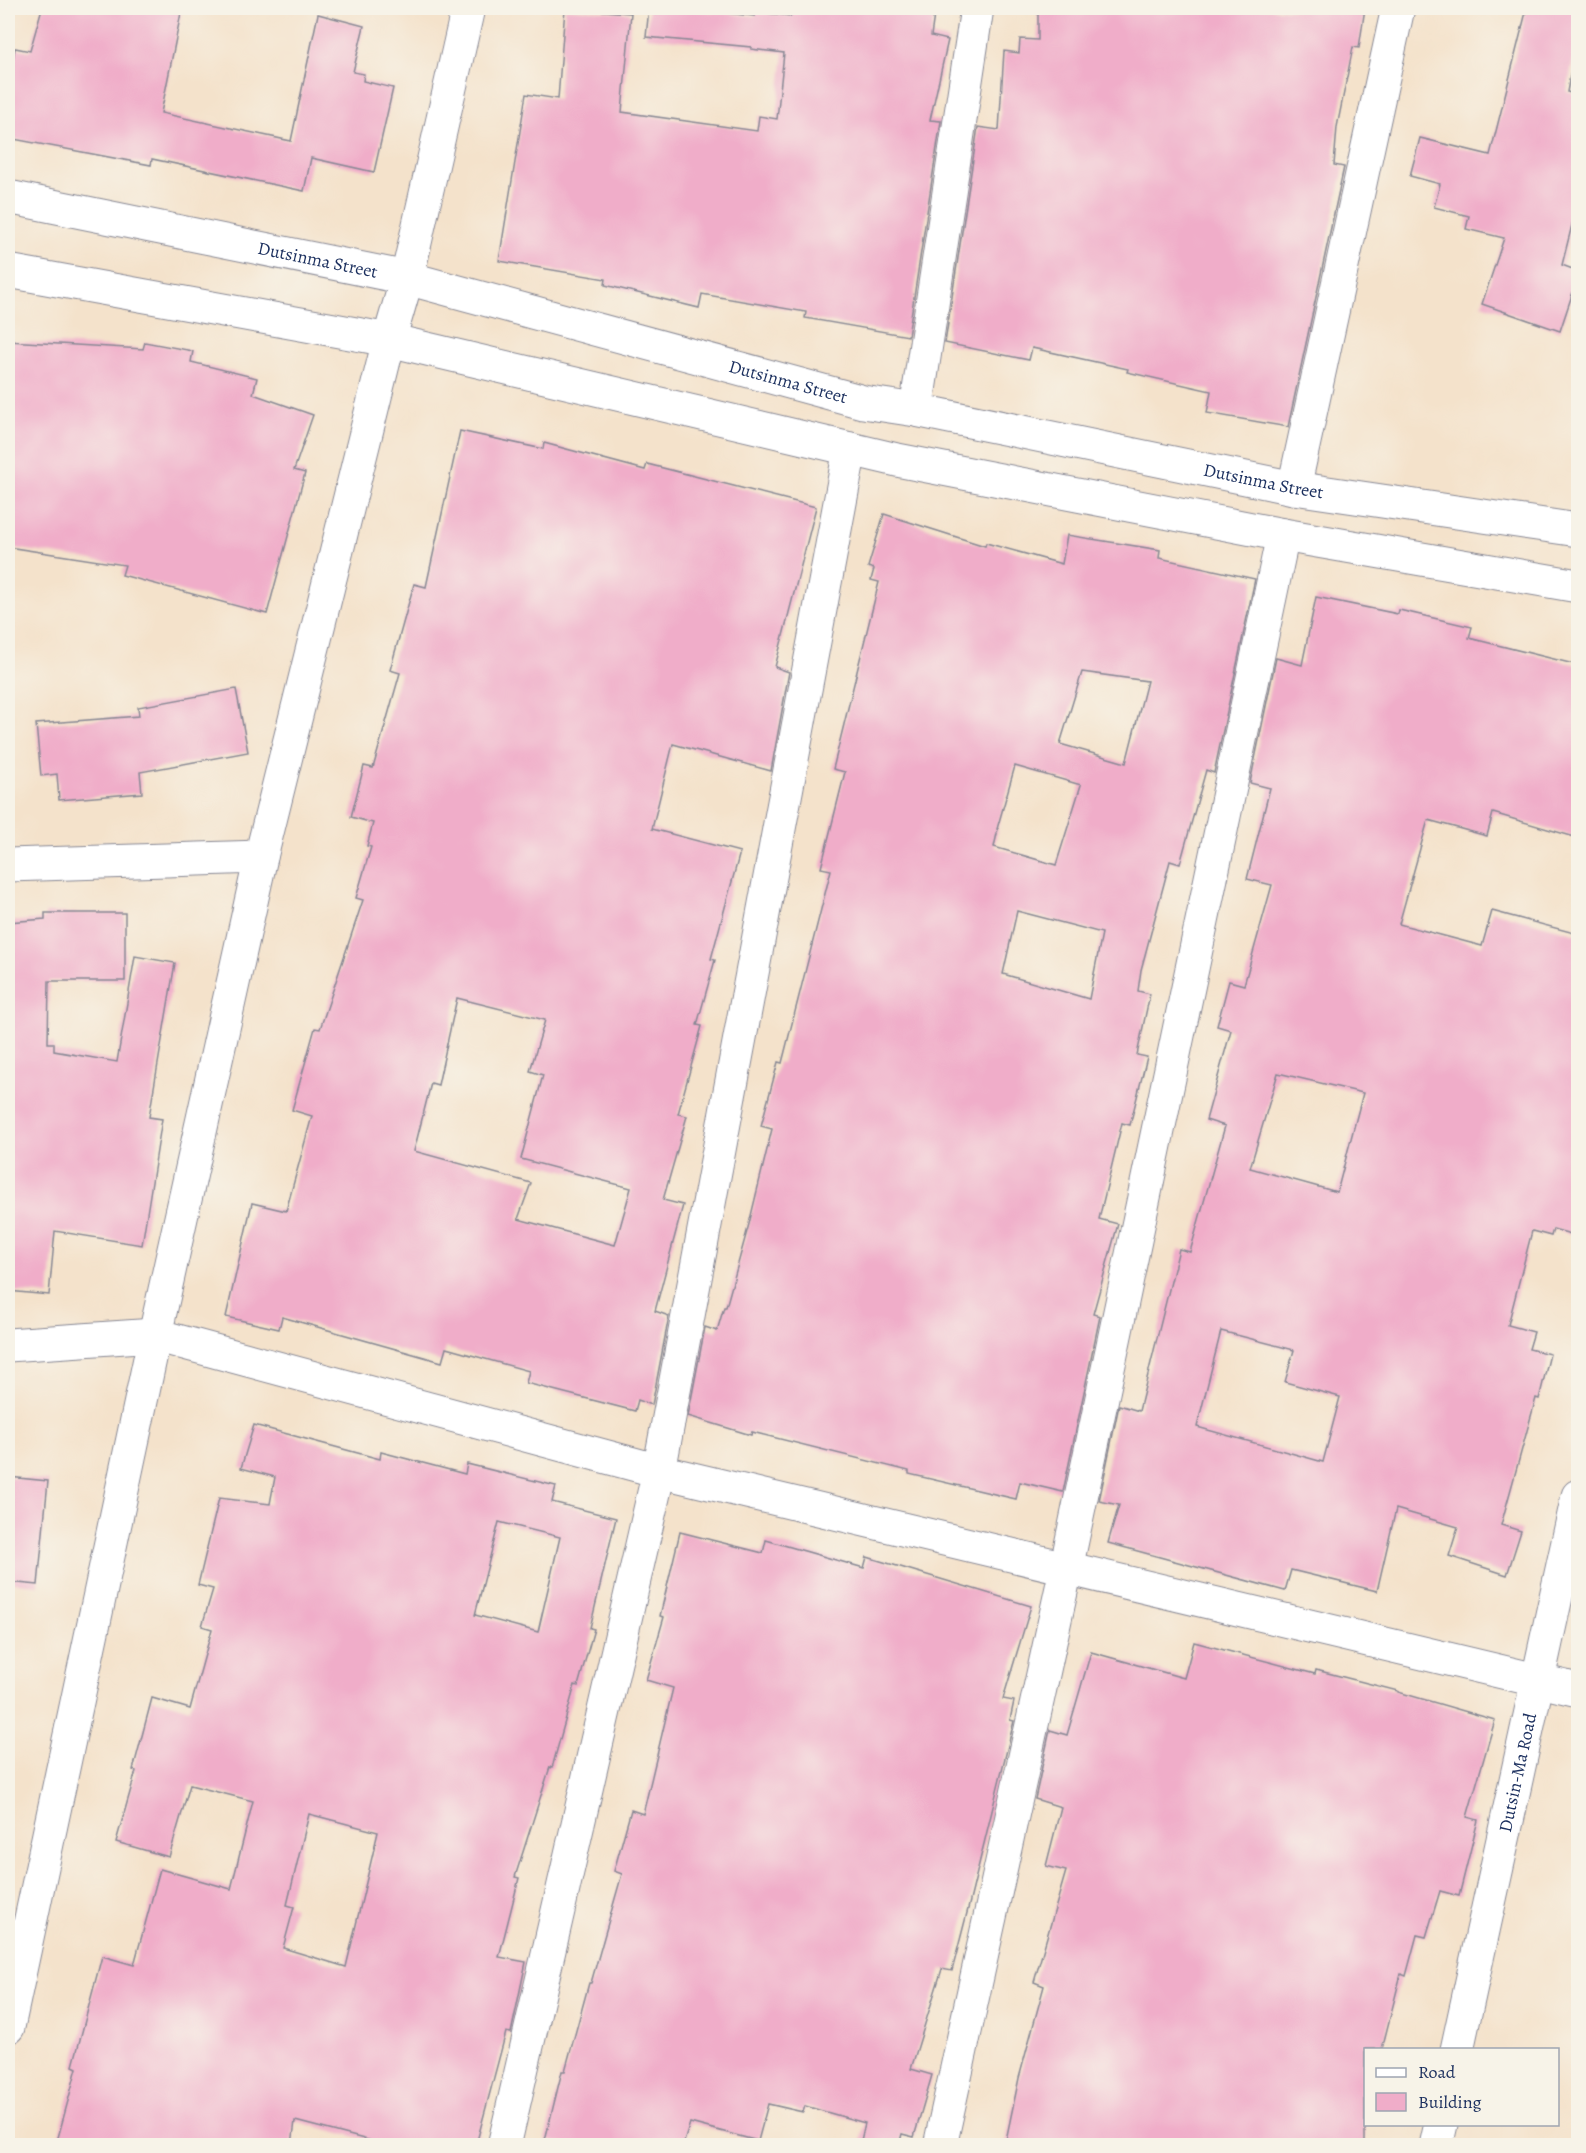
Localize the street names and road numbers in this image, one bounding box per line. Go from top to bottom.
street label: Dutsinma Street [256,236,380,284]
street label: Dutsinma Street [726,354,850,409]
street label: Dutsinma Street [1201,458,1325,504]
street label: Dutsin-Ma Road [1493,1710,1542,1834]

